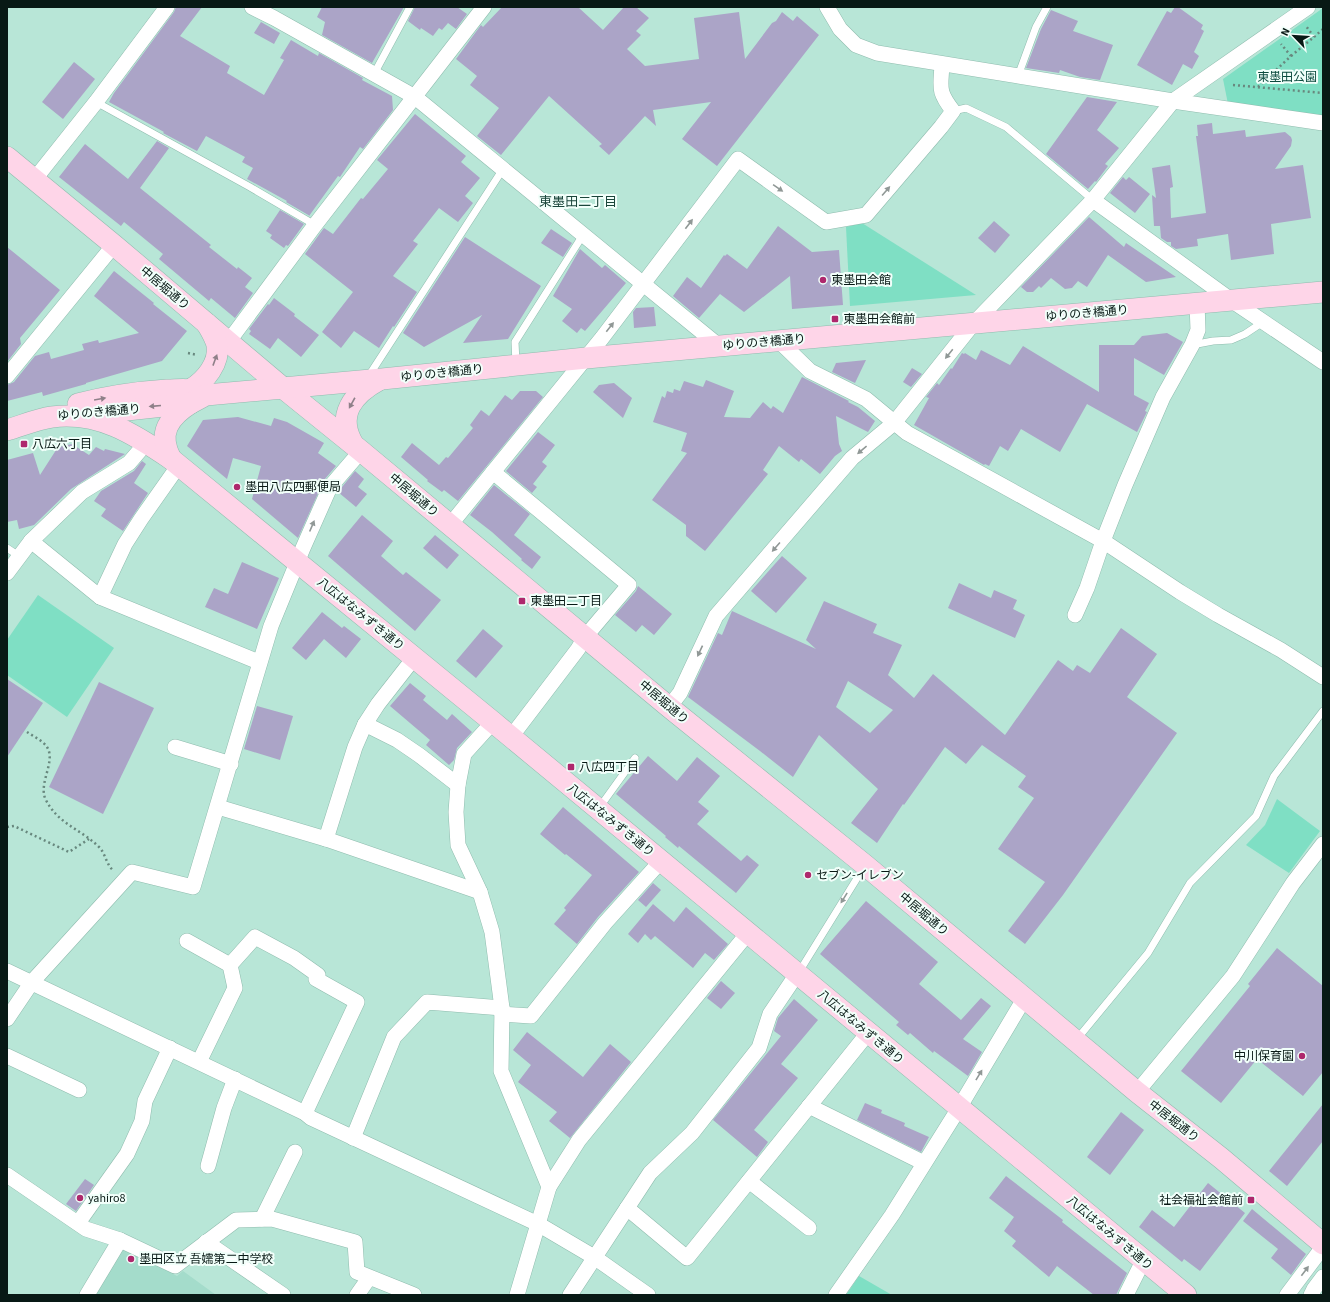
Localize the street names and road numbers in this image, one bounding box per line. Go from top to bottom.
street label: 中居堀通り [136,263,193,314]
street label: ゆりのき橋通り [1045,301,1129,326]
street label: ゆりのき橋通り [722,330,806,355]
street label: ゆりのき橋通り [400,361,485,386]
street label: ゆりのき橋通り [57,400,141,425]
street label: 中居堀通り [385,470,442,521]
street label: 八広はなみずき通り [313,574,408,655]
street label: 中居堀通り [635,677,692,728]
street label: 八広はなみずき通り [563,780,658,861]
street label: 中居堀通り [895,889,952,940]
street label: 八広はなみずき通り [814,986,908,1069]
street label: 中居堀通り [1145,1096,1203,1147]
street label: 八広はなみずき通り [1063,1192,1157,1275]

